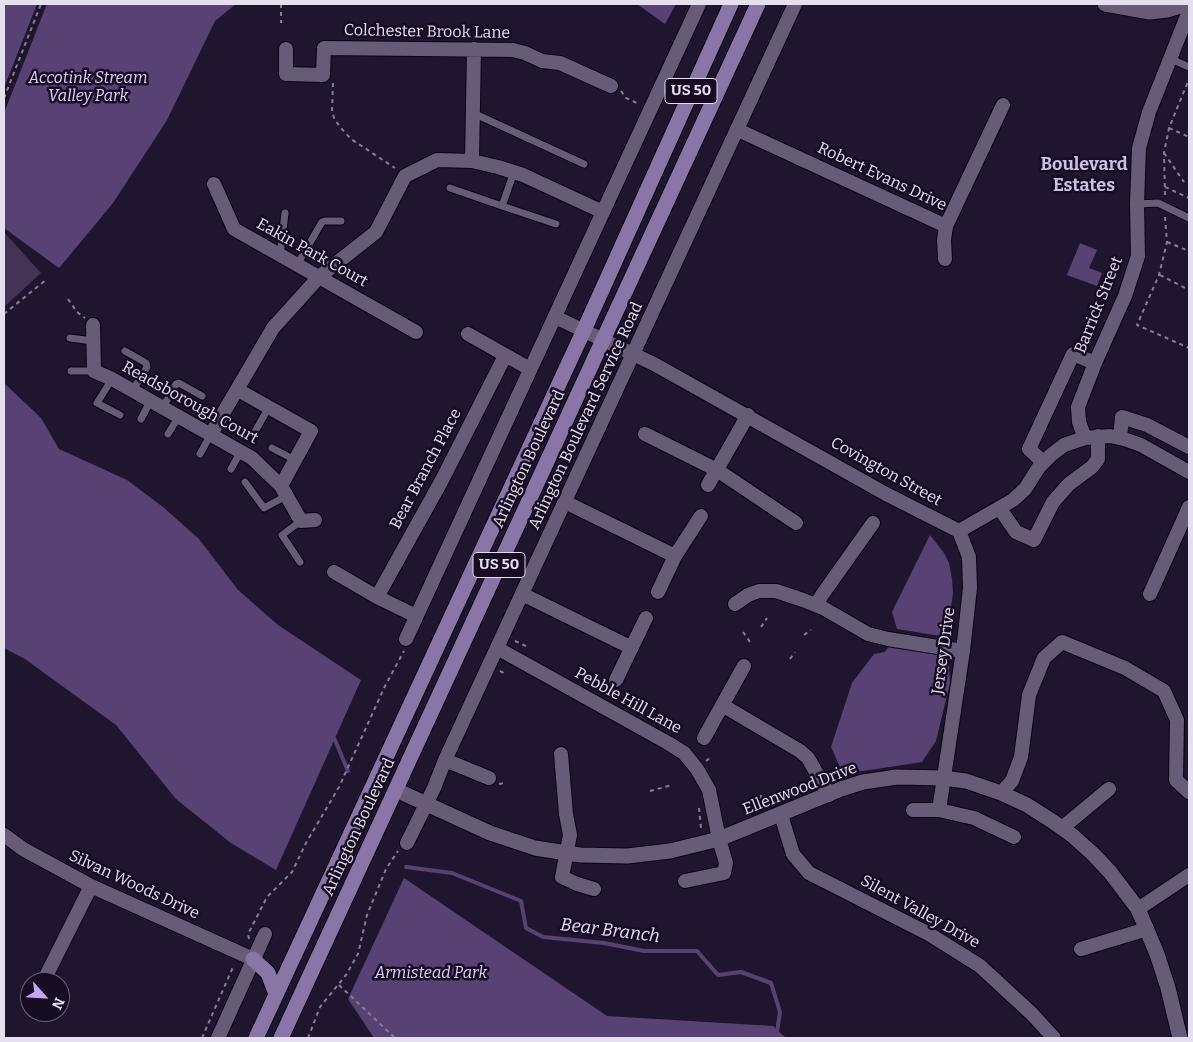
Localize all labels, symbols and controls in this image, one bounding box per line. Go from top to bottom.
street label: Colchester Brook Lane [344,21,510,43]
park label: Accotink Stream Valley Park [29,69,147,107]
road number: US 50 [665,78,717,104]
street label: Robert Evans Drive [814,139,950,215]
district label: Boulevard Estates [1040,154,1128,196]
street label: Eakin Park Court [253,215,371,291]
street label: Barrick Street [1071,254,1127,356]
street label: Arlington Boulevard Service Road [525,299,647,533]
street label: Readsborough Court [119,358,261,448]
street label: Arlington Boulevard [489,387,569,531]
street label: Bear Branch Place [386,406,466,532]
street label: Covington Street [827,434,945,510]
road number: US 50 [473,552,525,578]
street label: Jersey Drive [928,606,960,696]
street label: Pebble Hill Lane [571,664,685,738]
street label: Arlington Boulevard [319,755,399,899]
street label: Ellenwood Drive [740,758,860,820]
street label: Silvan Woods Drive [66,846,202,924]
street label: Silent Valley Drive [857,871,983,953]
water label: Bear Branch [559,914,661,948]
park label: Armistead Park [375,964,487,984]
north arrow [20,972,70,1022]
text: N [48,995,68,1012]

